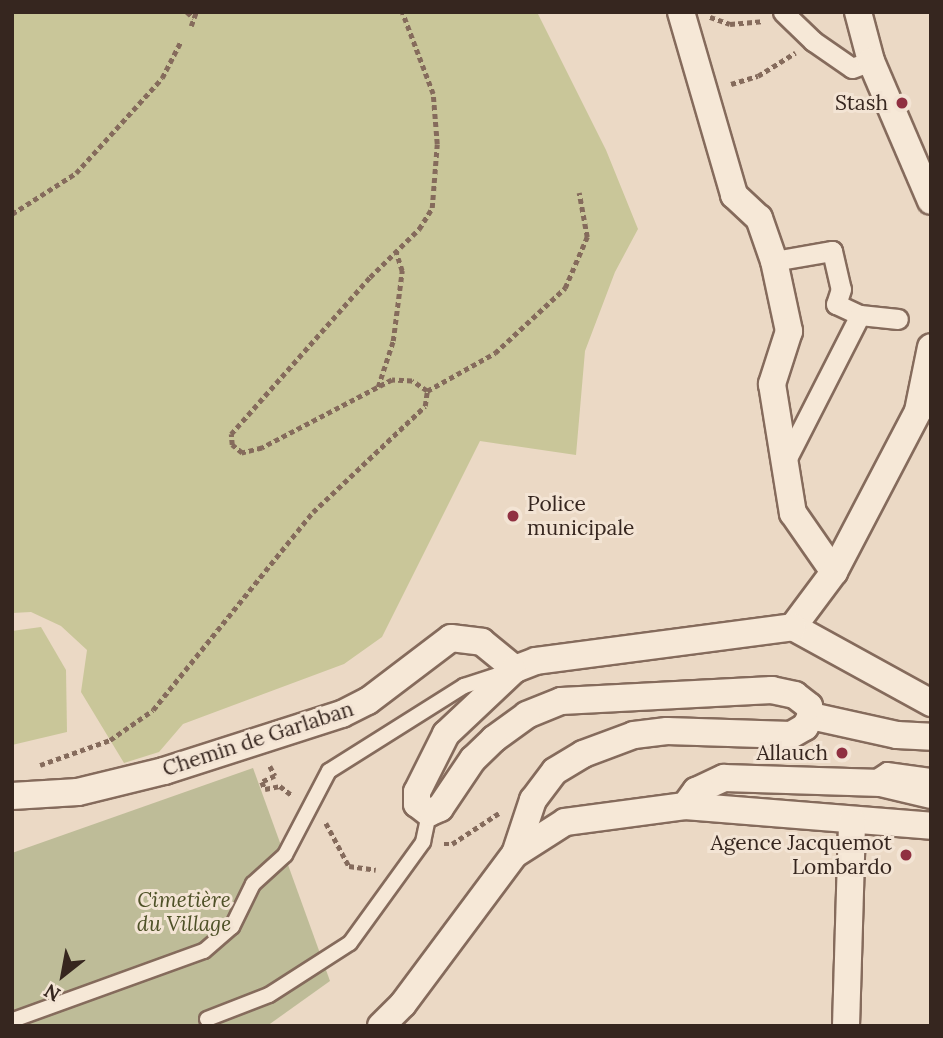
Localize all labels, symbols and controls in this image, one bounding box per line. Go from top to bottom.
place label: Stash [835,90,888,116]
marker: Stash [894,95,910,111]
place label: Police municipale [527,491,634,541]
marker: Police municipale [505,508,521,524]
street label: Chemin de Garlaban [159,696,357,782]
place label: Allauch [756,740,828,766]
marker: Allauch [834,745,850,761]
place label: Agence Jacquemot Lombardo [711,830,892,880]
marker: Agence Jacquemot Lombardo [898,847,914,863]
park label: Cimetière du Village [137,887,231,937]
north arrow [28,940,98,1010]
text: N [40,979,65,1007]

